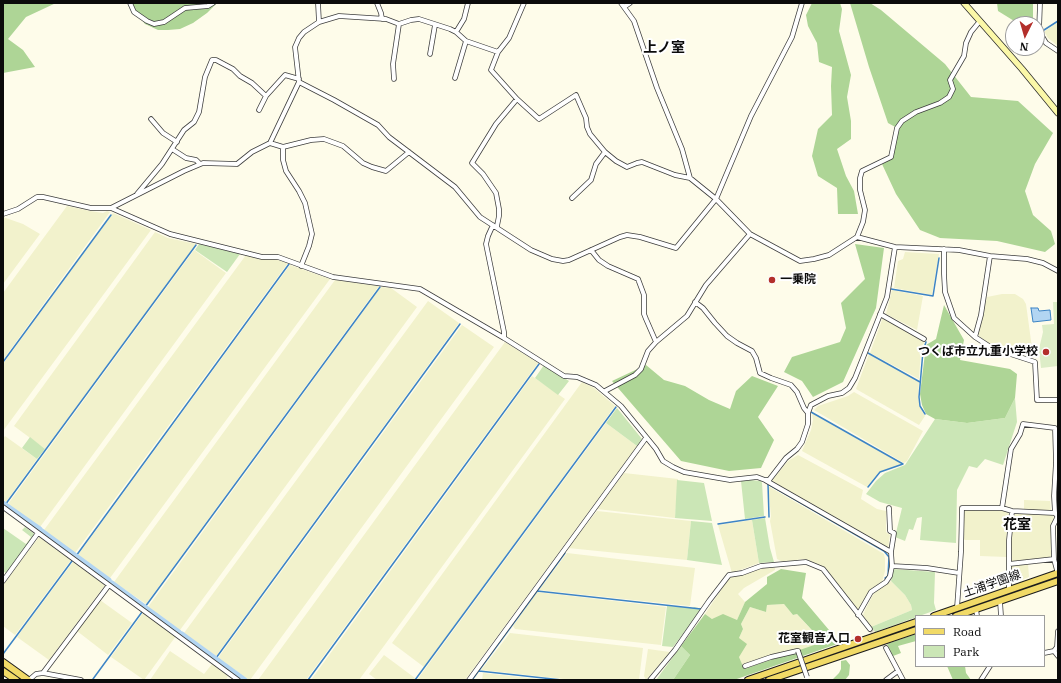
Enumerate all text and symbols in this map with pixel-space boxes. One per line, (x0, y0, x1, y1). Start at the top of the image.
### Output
north arrow (1005, 16, 1045, 56)
district label: 上ノ室 (643, 40, 685, 56)
text: N (1019, 40, 1029, 54)
place label: 一乗院 (780, 273, 816, 287)
marker: 一乗院 (767, 275, 777, 285)
place label: つくば市立九重小学校 (918, 345, 1038, 359)
marker: つくば市立九重小学校 (1041, 347, 1051, 357)
district label: 花室 (1003, 517, 1031, 533)
street label: 土浦学園線 (961, 567, 1023, 601)
legend (915, 615, 1045, 667)
text: Road (953, 624, 982, 639)
place label: 花室観音入口 (778, 632, 850, 646)
marker: 花室観音入口 (853, 634, 863, 644)
text: Park (953, 644, 979, 659)

